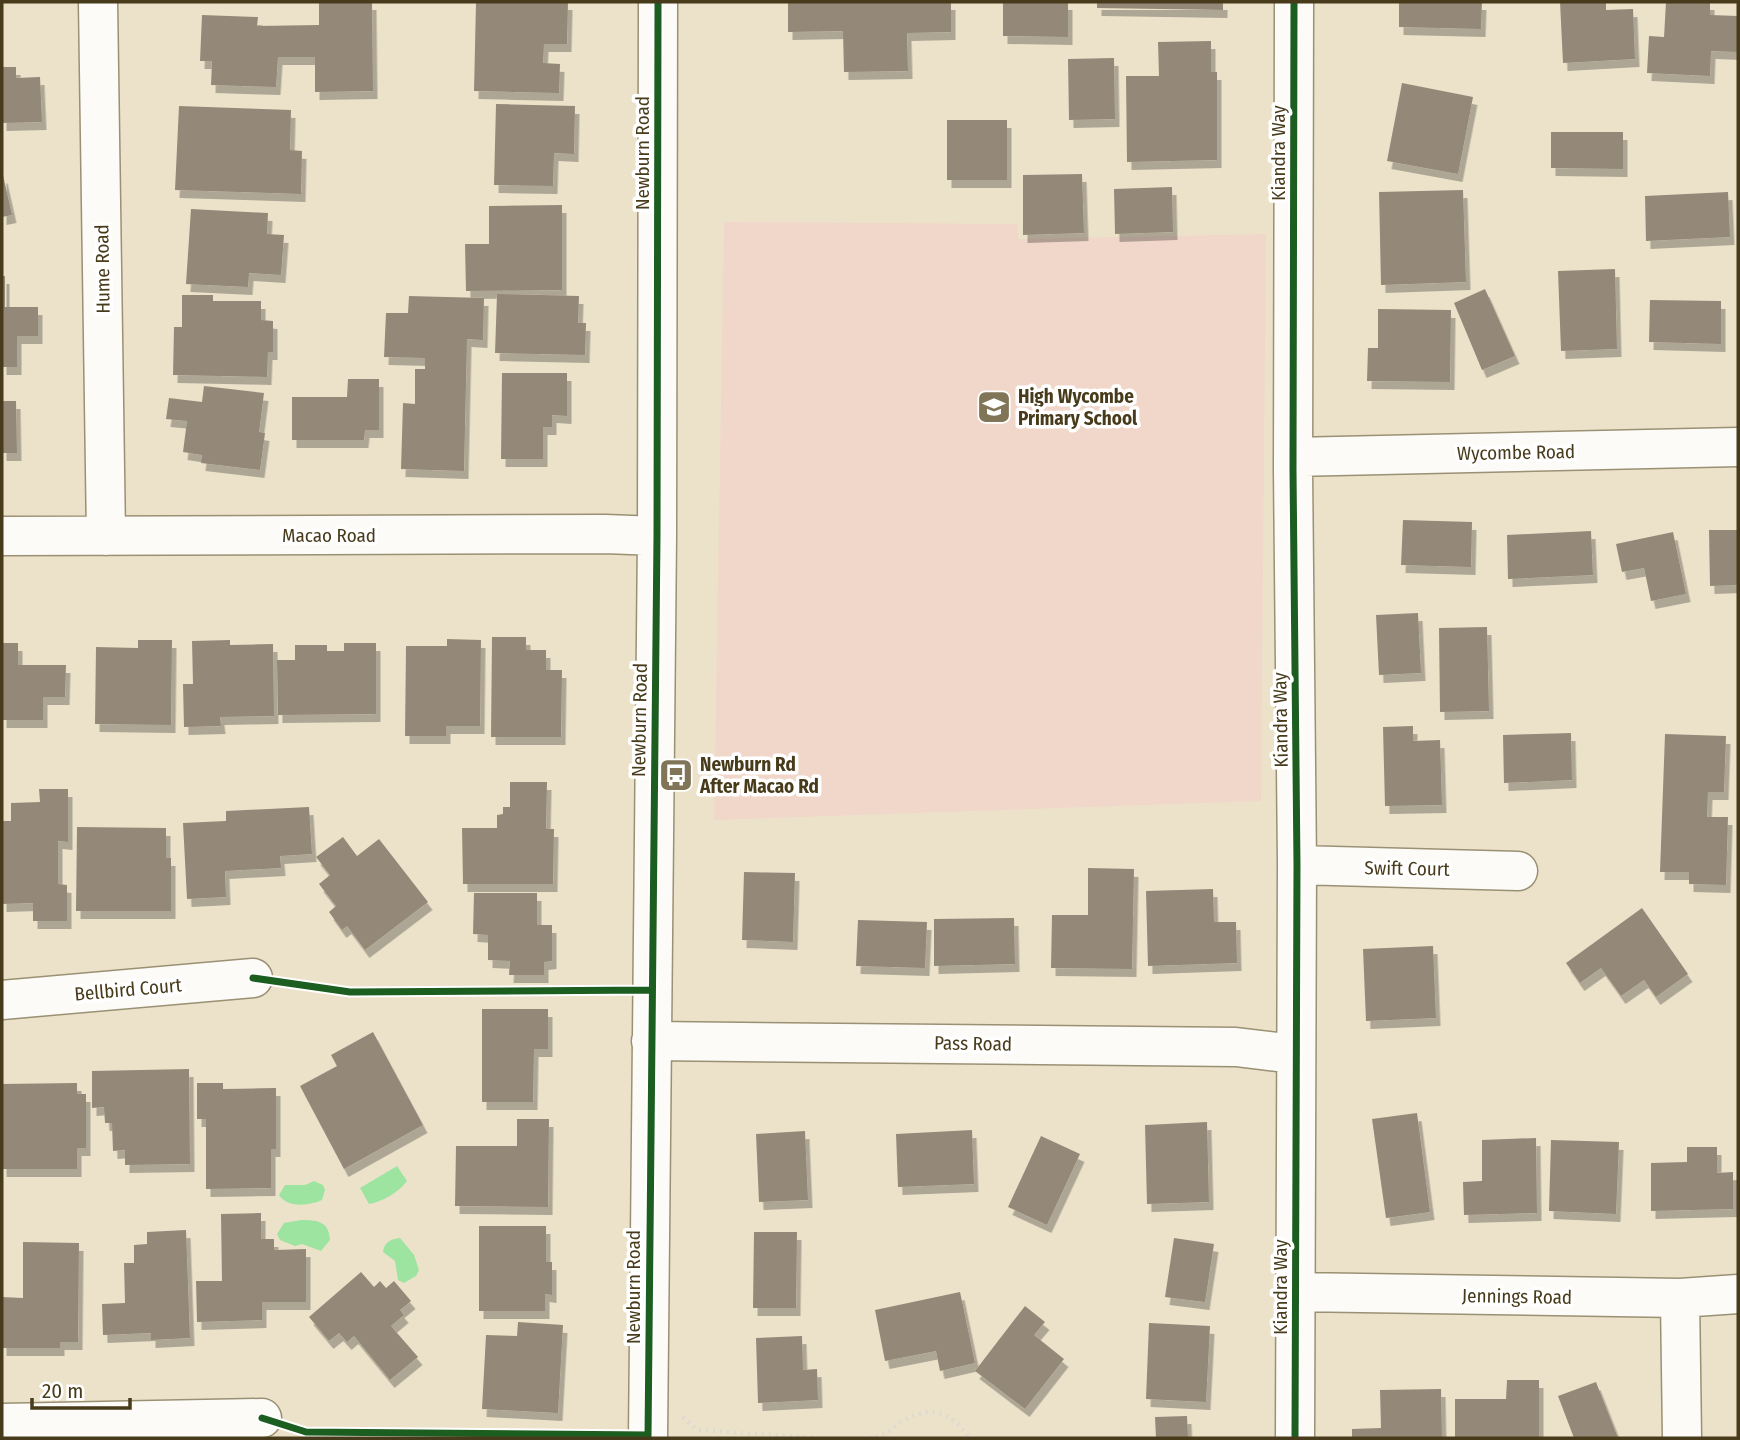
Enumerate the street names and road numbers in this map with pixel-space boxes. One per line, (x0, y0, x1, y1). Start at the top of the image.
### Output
street label: Newburn Road (631, 96, 654, 210)
street label: Kiandra Way (1267, 105, 1290, 201)
street label: Hume Road (90, 224, 115, 314)
street label: Wycombe Road (1457, 440, 1575, 465)
street label: Macao Road (282, 524, 376, 547)
street label: Newburn Road (627, 663, 652, 777)
street label: Kiandra Way (1268, 672, 1293, 768)
street label: Swift Court (1364, 856, 1451, 881)
street label: Bellbird Court (73, 973, 183, 1006)
street label: Pass Road (934, 1031, 1012, 1056)
street label: Newburn Road (622, 1230, 645, 1344)
street label: Kiandra Way (1269, 1239, 1292, 1335)
street label: Jennings Road (1462, 1284, 1572, 1309)

